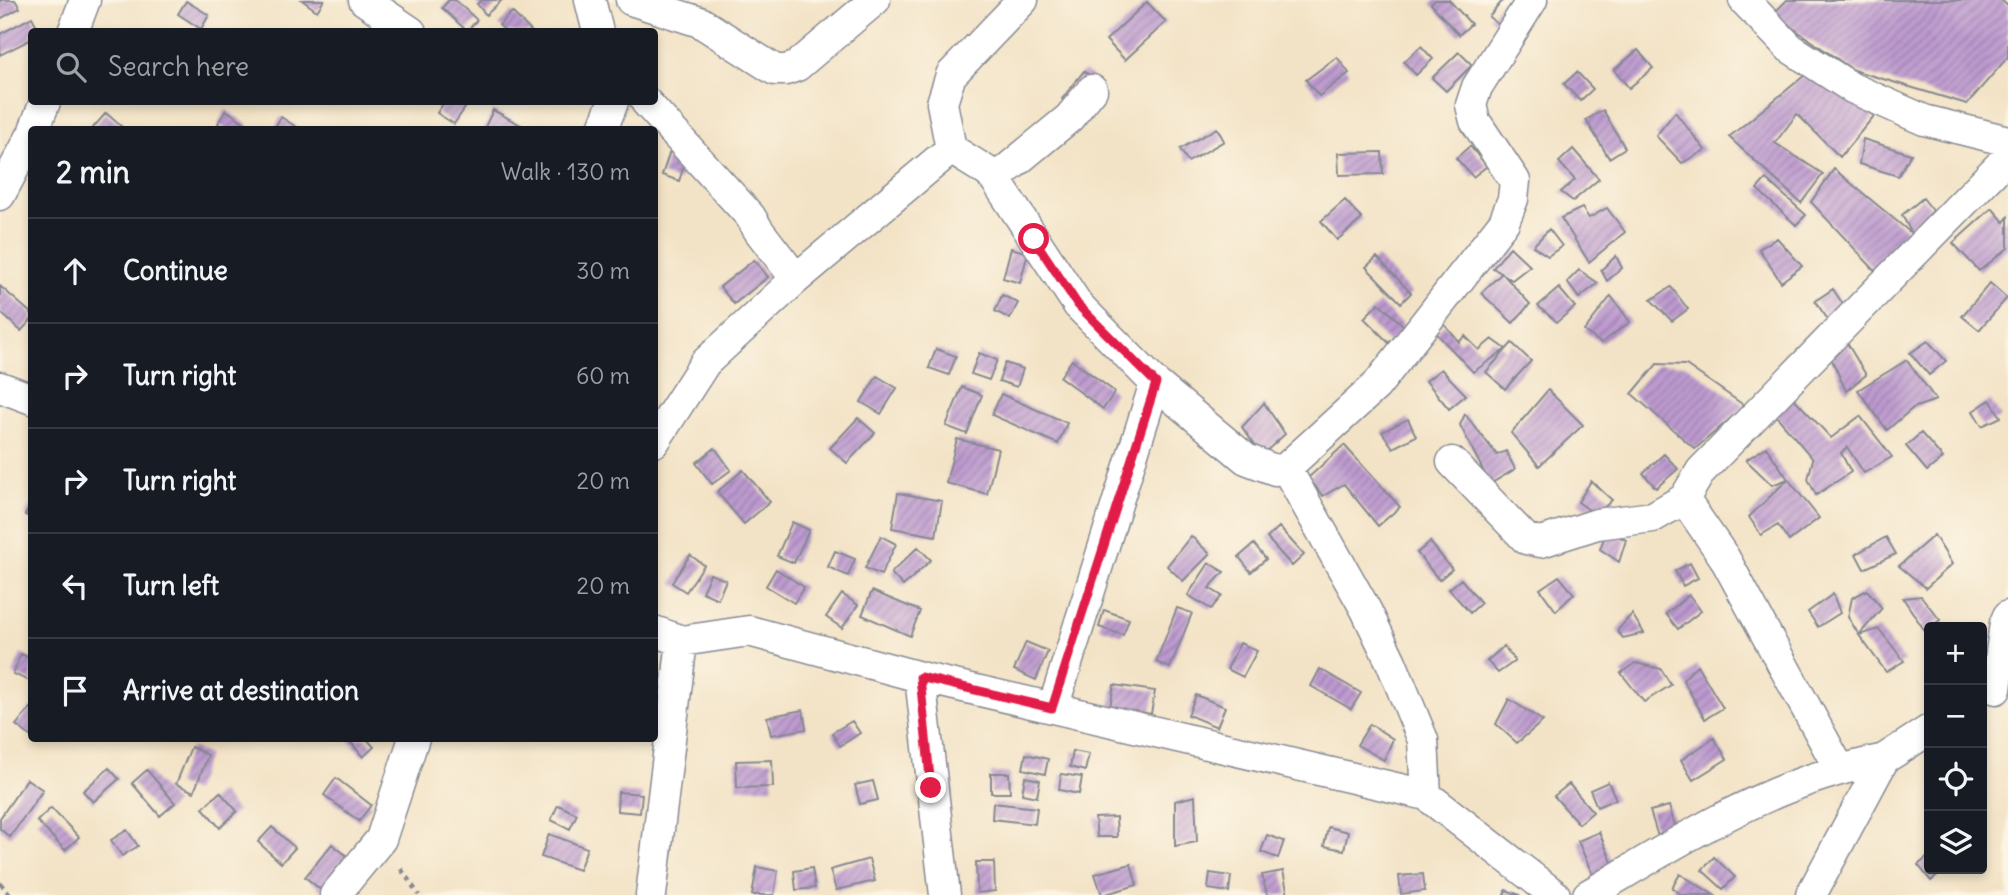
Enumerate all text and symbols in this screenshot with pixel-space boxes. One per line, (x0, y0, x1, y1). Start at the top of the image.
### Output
search box (28, 28, 658, 105)
icon: search (52, 48, 90, 86)
text: Search here (108, 50, 249, 83)
text: 2 min (56, 153, 130, 191)
text: Walk · 130 m (501, 157, 630, 186)
route start (1018, 223, 1049, 254)
icon: ahead (56, 252, 94, 290)
text: Continue (123, 254, 228, 287)
text: 30 m (576, 256, 630, 285)
icon: right (56, 357, 94, 395)
text: Turn right (123, 359, 236, 392)
text: 60 m (576, 361, 630, 390)
icon: right (56, 462, 94, 500)
text: Turn right (123, 464, 236, 497)
text: 20 m (577, 466, 630, 495)
icon: left (56, 567, 94, 605)
text: Turn left (123, 569, 219, 602)
text: 20 m (577, 571, 630, 600)
map controls (1924, 622, 1987, 874)
button: + (1924, 622, 1987, 685)
icon: arrive (56, 672, 94, 710)
text: Arrive at destination (123, 674, 359, 707)
button: − (1924, 685, 1987, 748)
button: locate (1924, 748, 1987, 811)
route end (915, 772, 946, 803)
button: layers (1924, 811, 1987, 874)

